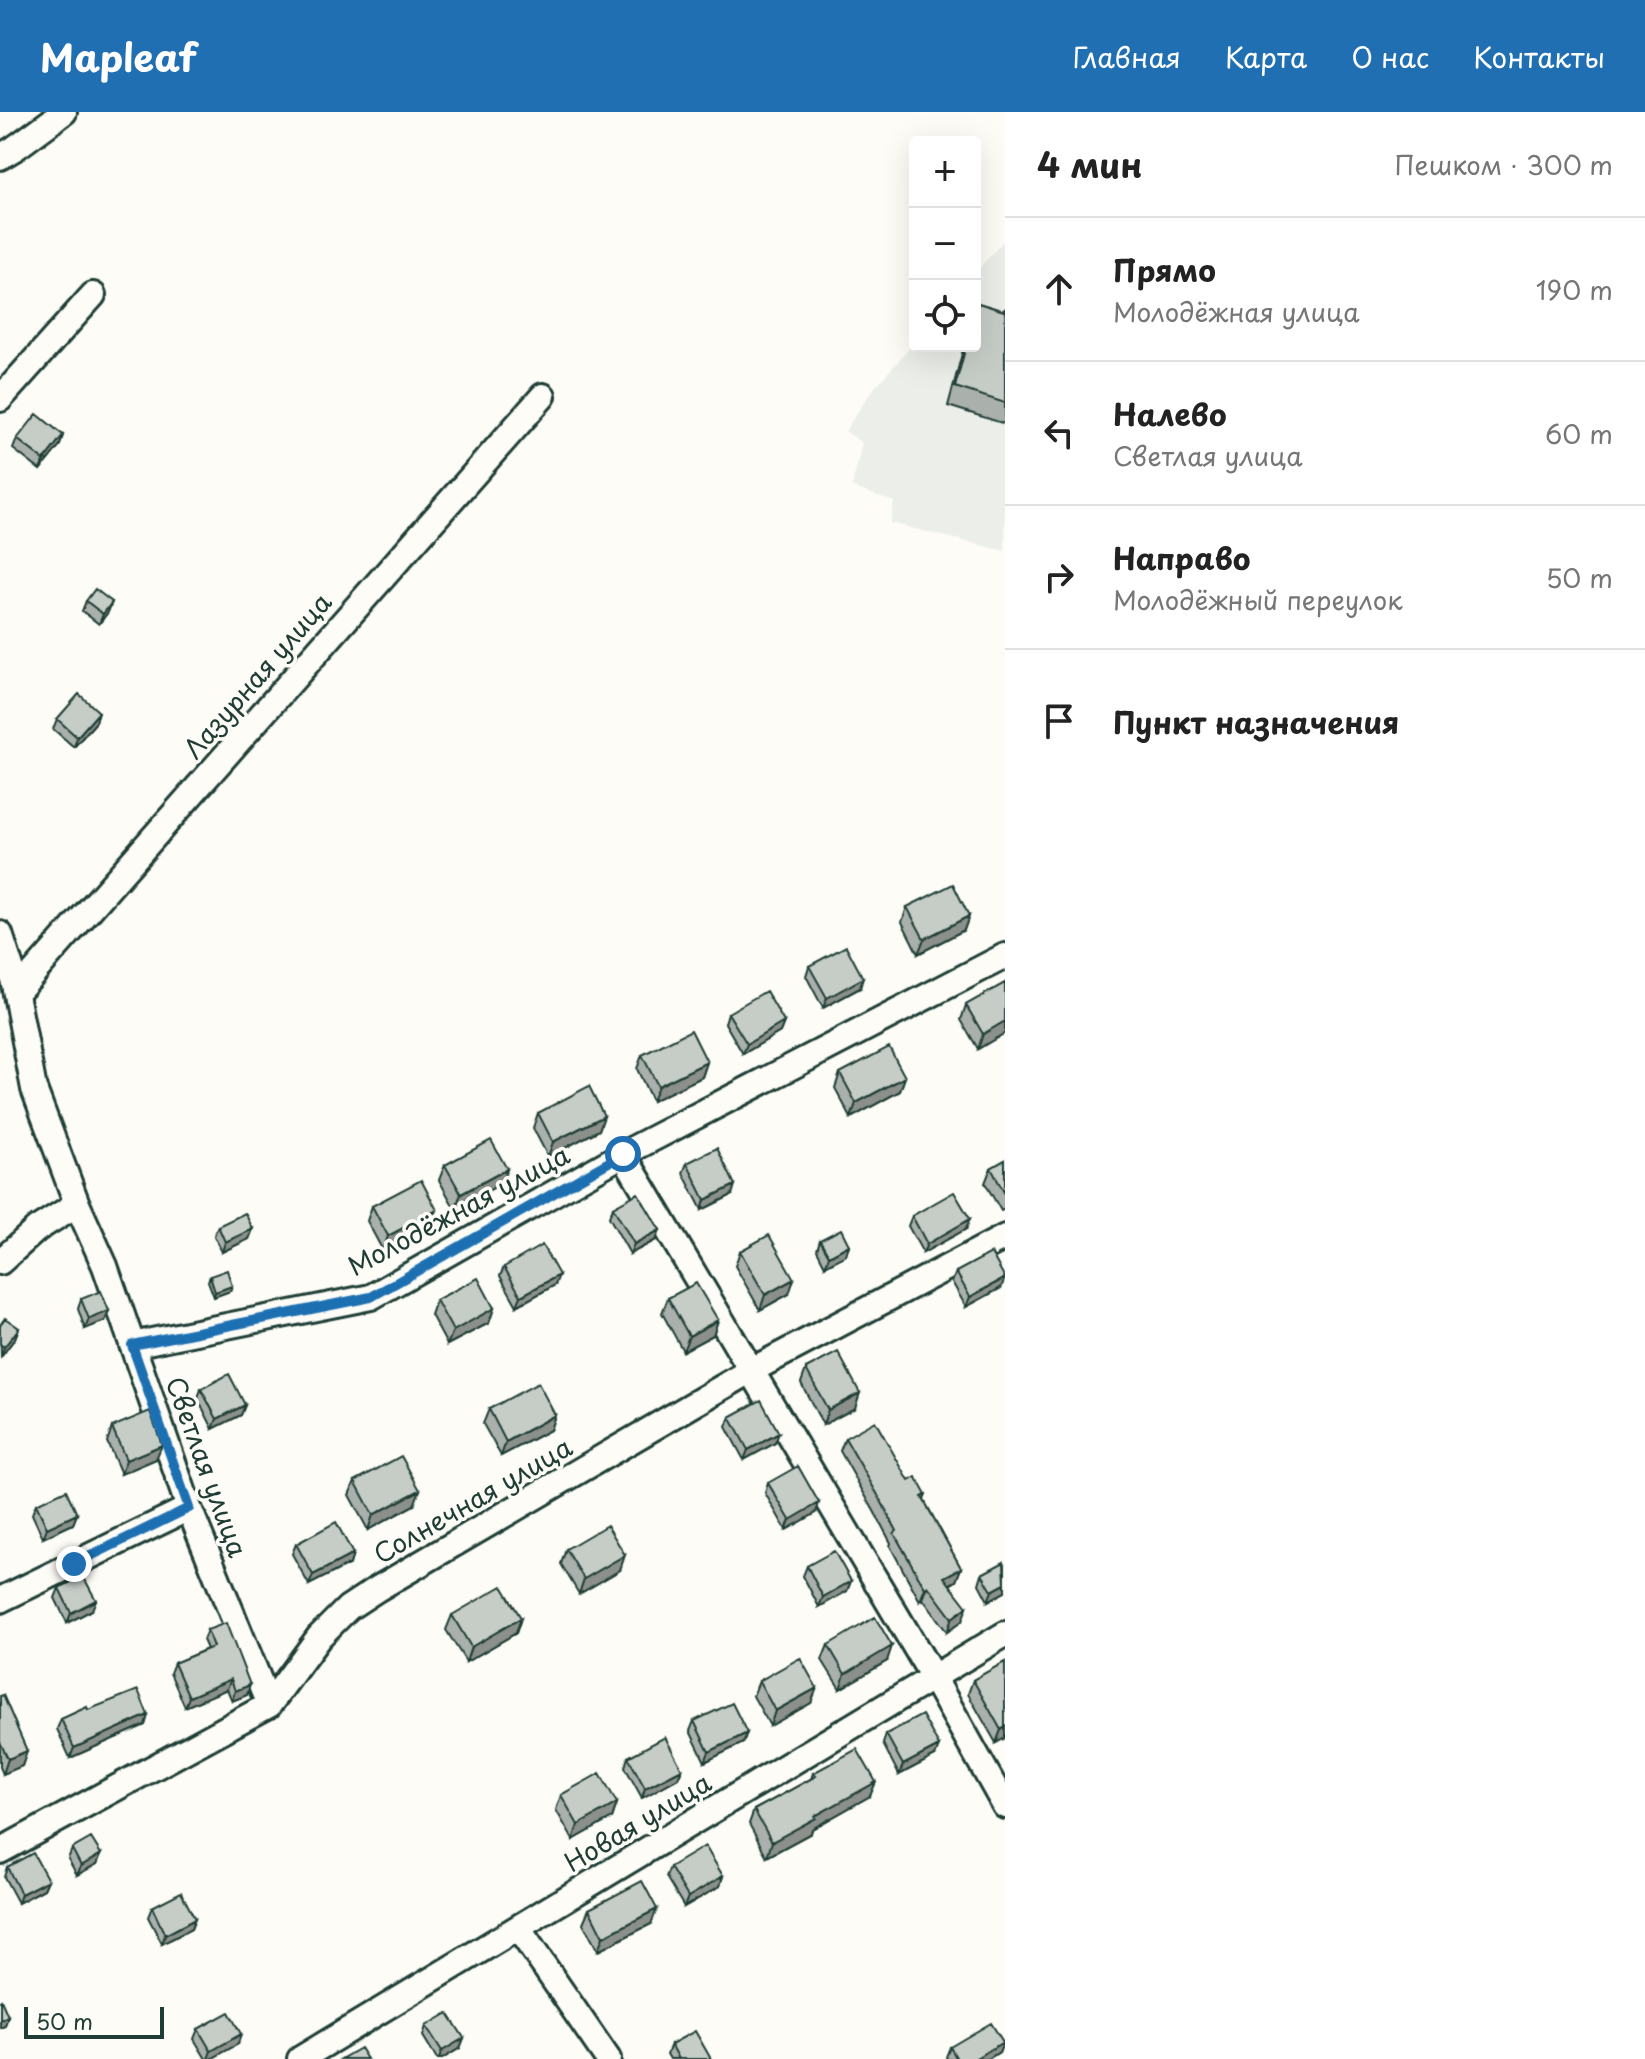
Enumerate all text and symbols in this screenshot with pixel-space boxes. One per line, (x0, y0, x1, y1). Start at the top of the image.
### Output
text: Mapleaf (40, 28, 197, 85)
text: Главная (1073, 35, 1181, 78)
text: Карта (1225, 35, 1307, 78)
text: О нас (1351, 35, 1429, 78)
text: Контакты (1473, 35, 1605, 78)
map controls (909, 136, 981, 352)
button: + (909, 136, 981, 208)
text: 4 мин (1037, 138, 1142, 190)
text: Пешком · 300 m (1395, 145, 1613, 184)
button: − (909, 208, 981, 280)
text: Прямо (1113, 247, 1216, 292)
icon: ahead (1037, 267, 1081, 311)
text: 190 m (1536, 270, 1613, 309)
button: locate (909, 280, 981, 352)
text: Молодёжная улица (1113, 292, 1359, 331)
text: Налево (1113, 391, 1227, 436)
icon: left (1037, 411, 1081, 455)
text: 60 m (1545, 414, 1613, 453)
text: Светлая улица (1113, 436, 1303, 475)
text: Направо (1113, 535, 1251, 580)
icon: right (1037, 555, 1081, 599)
text: 50 m (1546, 558, 1613, 597)
text: Молодёжный переулок (1113, 580, 1403, 619)
street label: Лазурная улица (174, 583, 341, 767)
icon: arrive (1037, 699, 1081, 743)
text: Пункт назначения (1113, 699, 1399, 744)
street label: Молодёжная улица (340, 1134, 577, 1285)
route start (605, 1136, 641, 1172)
street label: Светлая улица (157, 1371, 258, 1563)
street label: Солнечная улица (366, 1427, 579, 1573)
route end (56, 1546, 92, 1582)
street label: Новая улица (556, 1762, 719, 1881)
scale bar (24, 2003, 164, 2039)
text: 50 m (36, 2004, 93, 2037)

